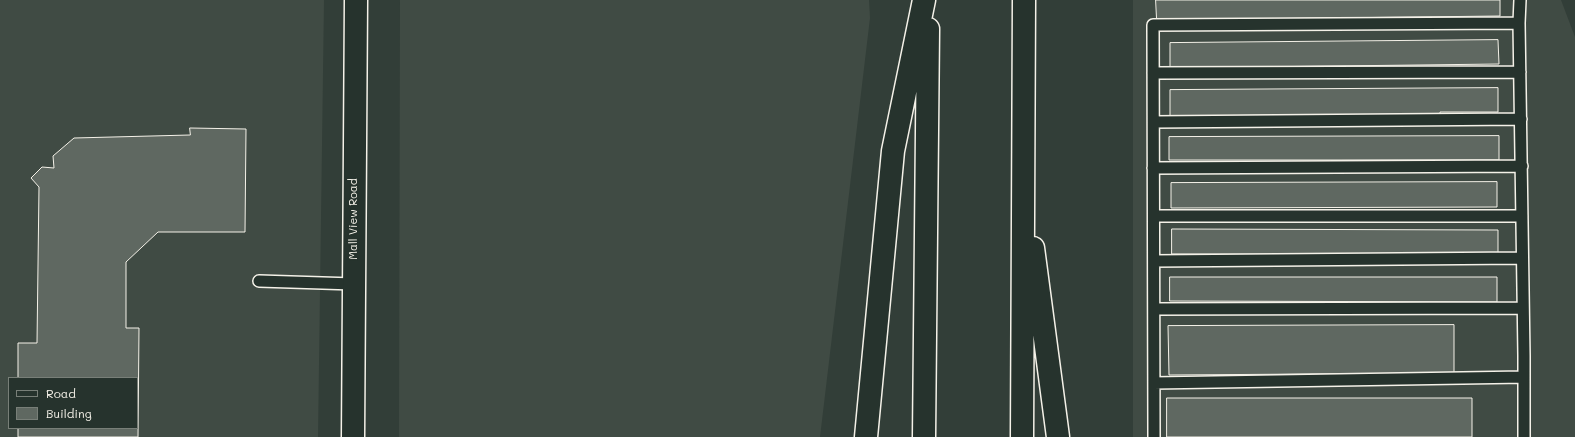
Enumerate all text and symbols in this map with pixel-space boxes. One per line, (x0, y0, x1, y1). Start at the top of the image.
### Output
street label: Mall View Road (347, 178, 361, 260)
legend (8, 377, 138, 429)
text: Road (46, 385, 76, 401)
text: Building (46, 405, 92, 421)

